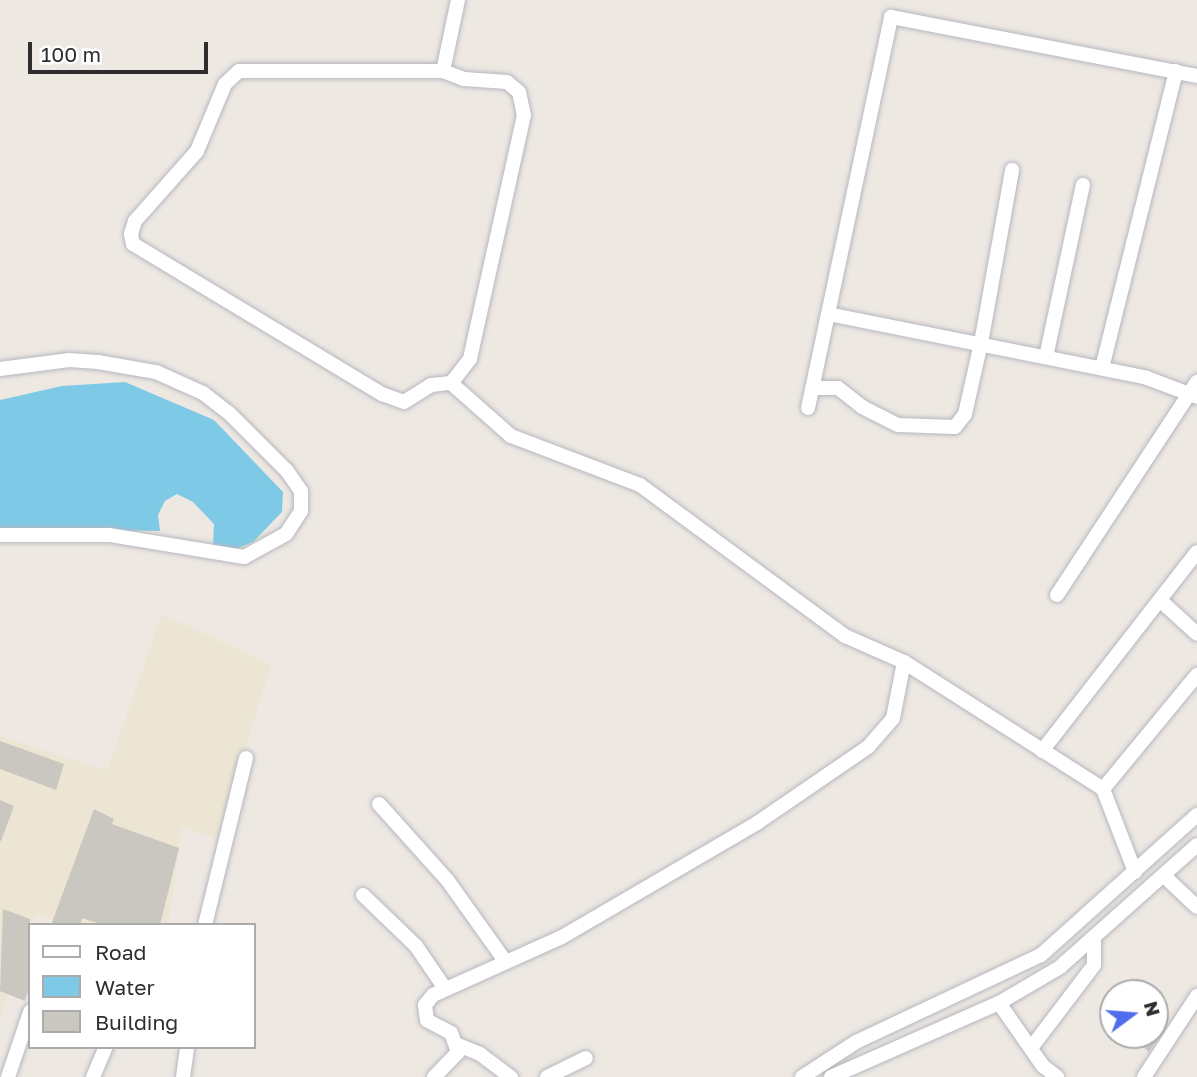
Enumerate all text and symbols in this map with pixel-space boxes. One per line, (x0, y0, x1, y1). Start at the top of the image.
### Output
scale bar (32, 28, 212, 72)
text: 100 m (41, 41, 101, 67)
legend (28, 923, 256, 1049)
text: Road (95, 939, 146, 965)
text: Water (95, 974, 155, 1000)
north arrow (1099, 979, 1169, 1049)
text: N (1140, 999, 1166, 1019)
text: Building (95, 1009, 178, 1035)

